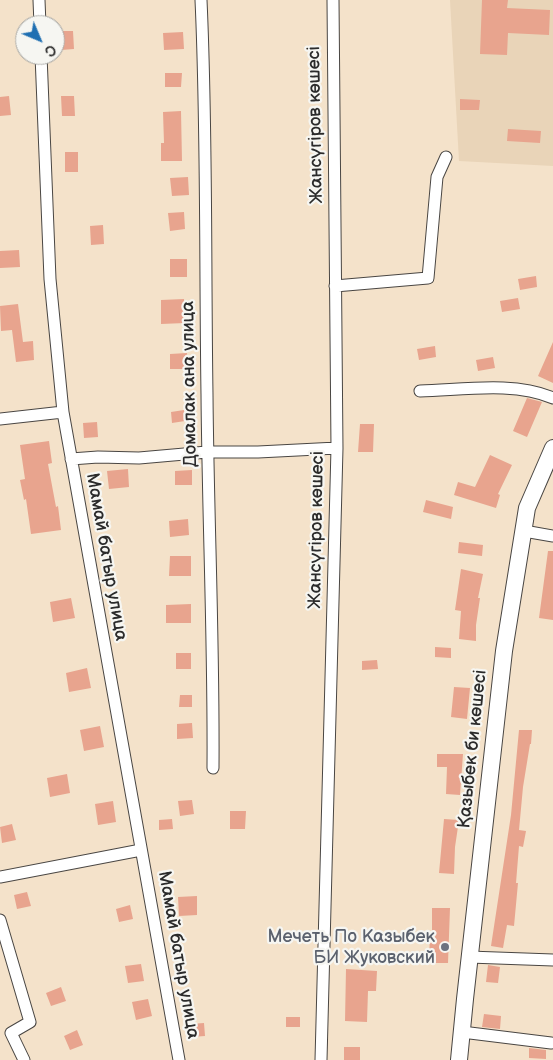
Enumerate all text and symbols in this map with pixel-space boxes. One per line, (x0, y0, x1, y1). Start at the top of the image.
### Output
north arrow (15, 15, 65, 65)
text: С (41, 41, 60, 60)
street label: Жансүгіров көшесі (304, 46, 328, 204)
street label: Домалак ана улица (178, 301, 202, 467)
street label: Жансүгіров көшесі (305, 451, 329, 609)
street label: Мамай батыр улица (81, 471, 131, 643)
street label: Қазыбек би көшесі (454, 669, 492, 829)
street label: Мамай батыр улица (153, 869, 203, 1041)
place label: Мечеть По Казыбек БИ Жуковский (267, 926, 435, 969)
marker: Мечеть По Казыбек БИ Жуковский (439, 941, 451, 953)

